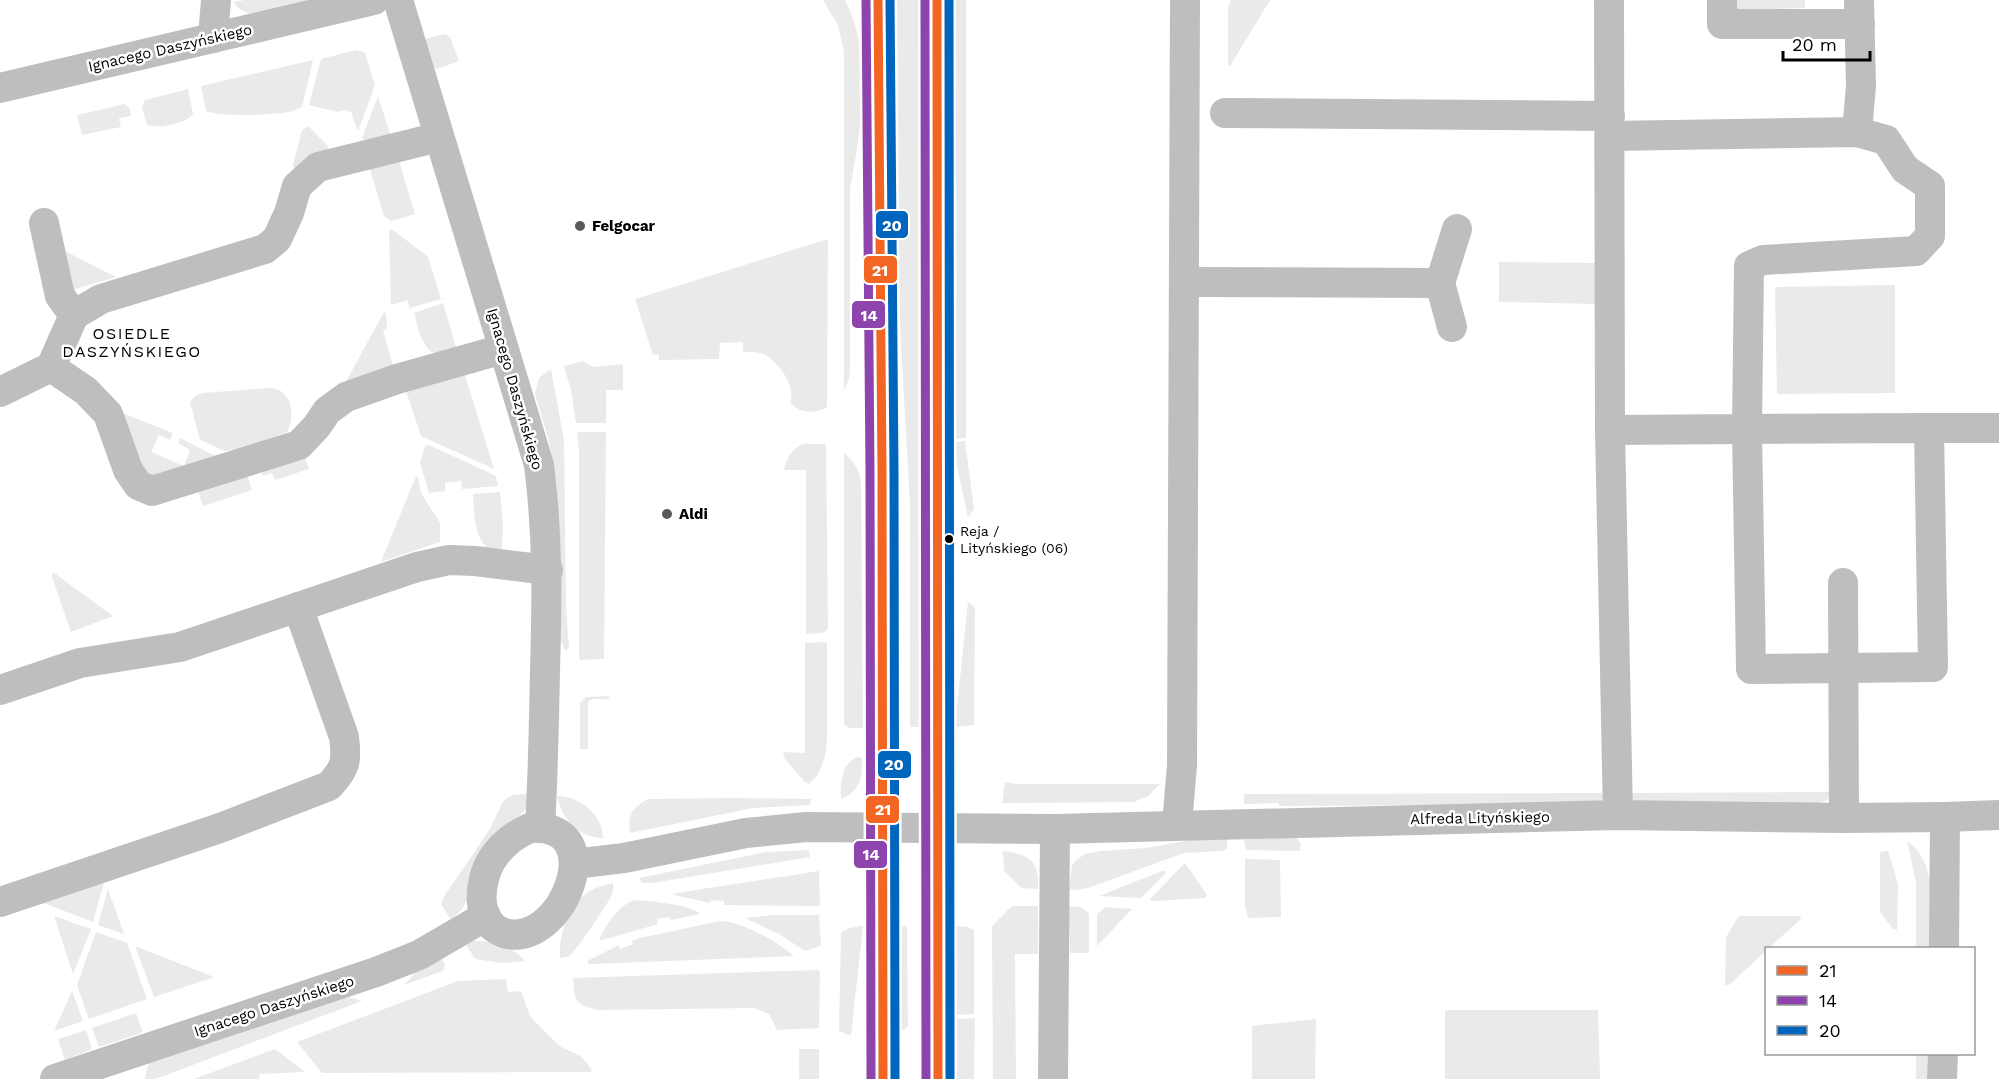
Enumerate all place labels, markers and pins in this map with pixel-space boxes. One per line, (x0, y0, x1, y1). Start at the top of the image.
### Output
place label: Felgocar (592, 217, 656, 235)
marker: Felgocar (573, 219, 587, 233)
place label: Aldi (679, 505, 708, 523)
marker: Aldi (660, 507, 674, 521)
place label: Reja / Lityńskiego (06) (960, 523, 1068, 556)
marker: Reja / Lityńskiego (06) (943, 533, 955, 545)

